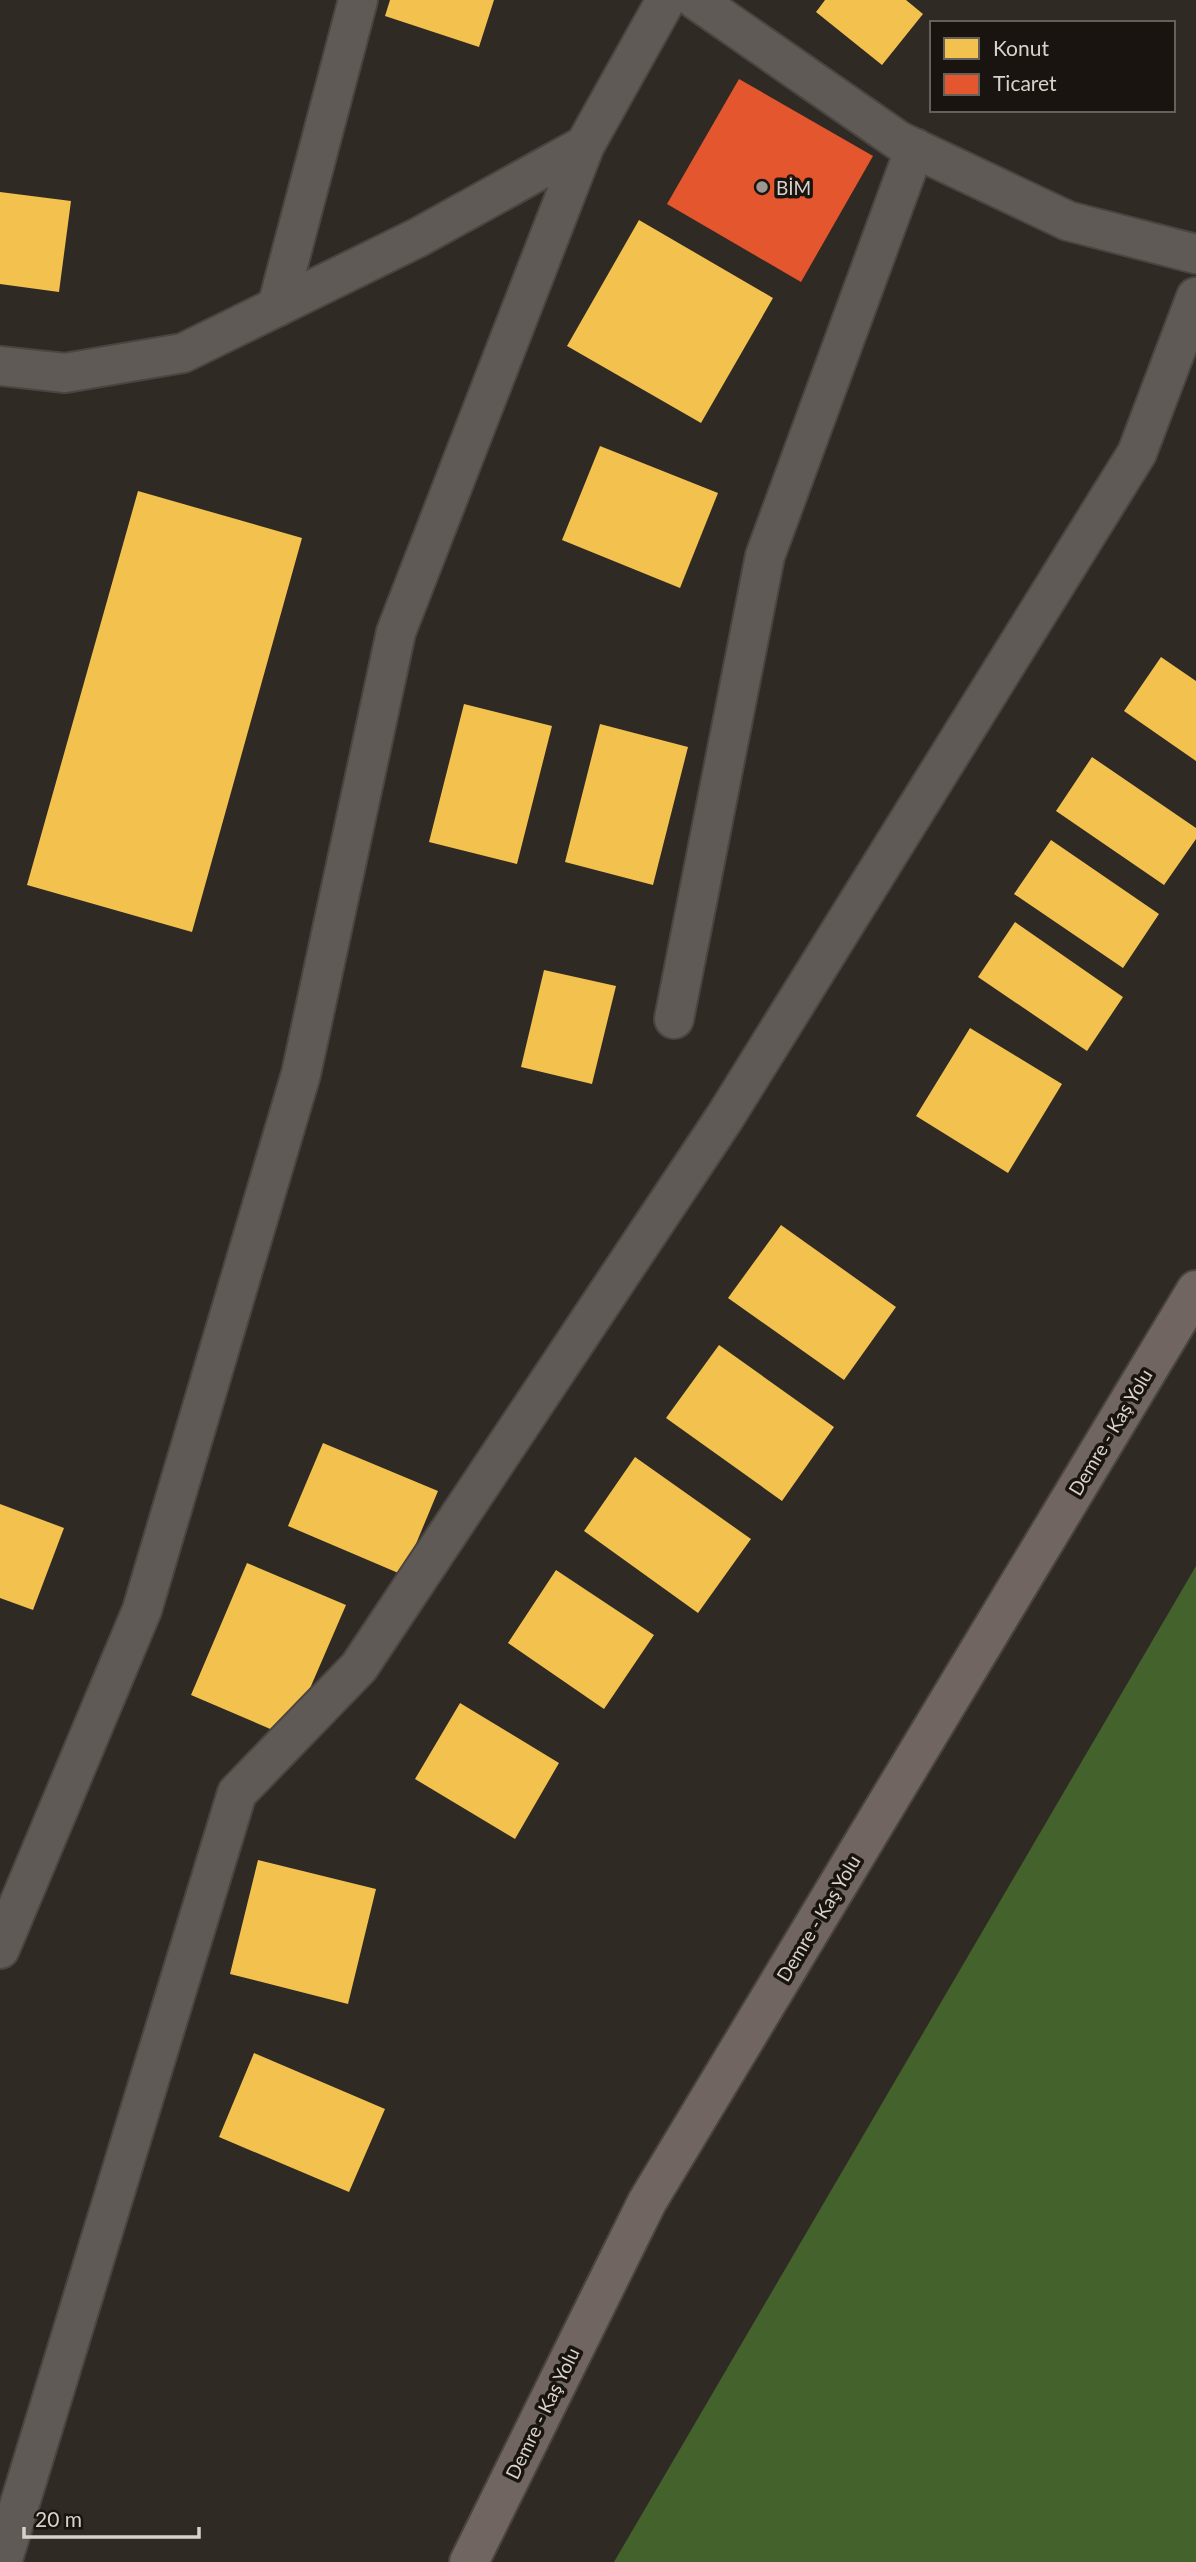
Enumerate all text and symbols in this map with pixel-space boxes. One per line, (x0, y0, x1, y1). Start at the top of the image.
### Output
legend (930, 21, 1175, 112)
text: Konut (993, 35, 1049, 60)
text: Ticaret (993, 70, 1057, 95)
place label: BİM (776, 176, 811, 199)
marker: BİM (754, 179, 770, 195)
street label: Demre - Kaş Yolu (1063, 1365, 1157, 1499)
street label: Demre - Kaş Yolu (771, 1851, 865, 1985)
street label: Demre - Kaş Yolu (500, 2344, 584, 2482)
scale bar (24, 2496, 200, 2540)
text: 20 m (35, 2506, 82, 2531)

